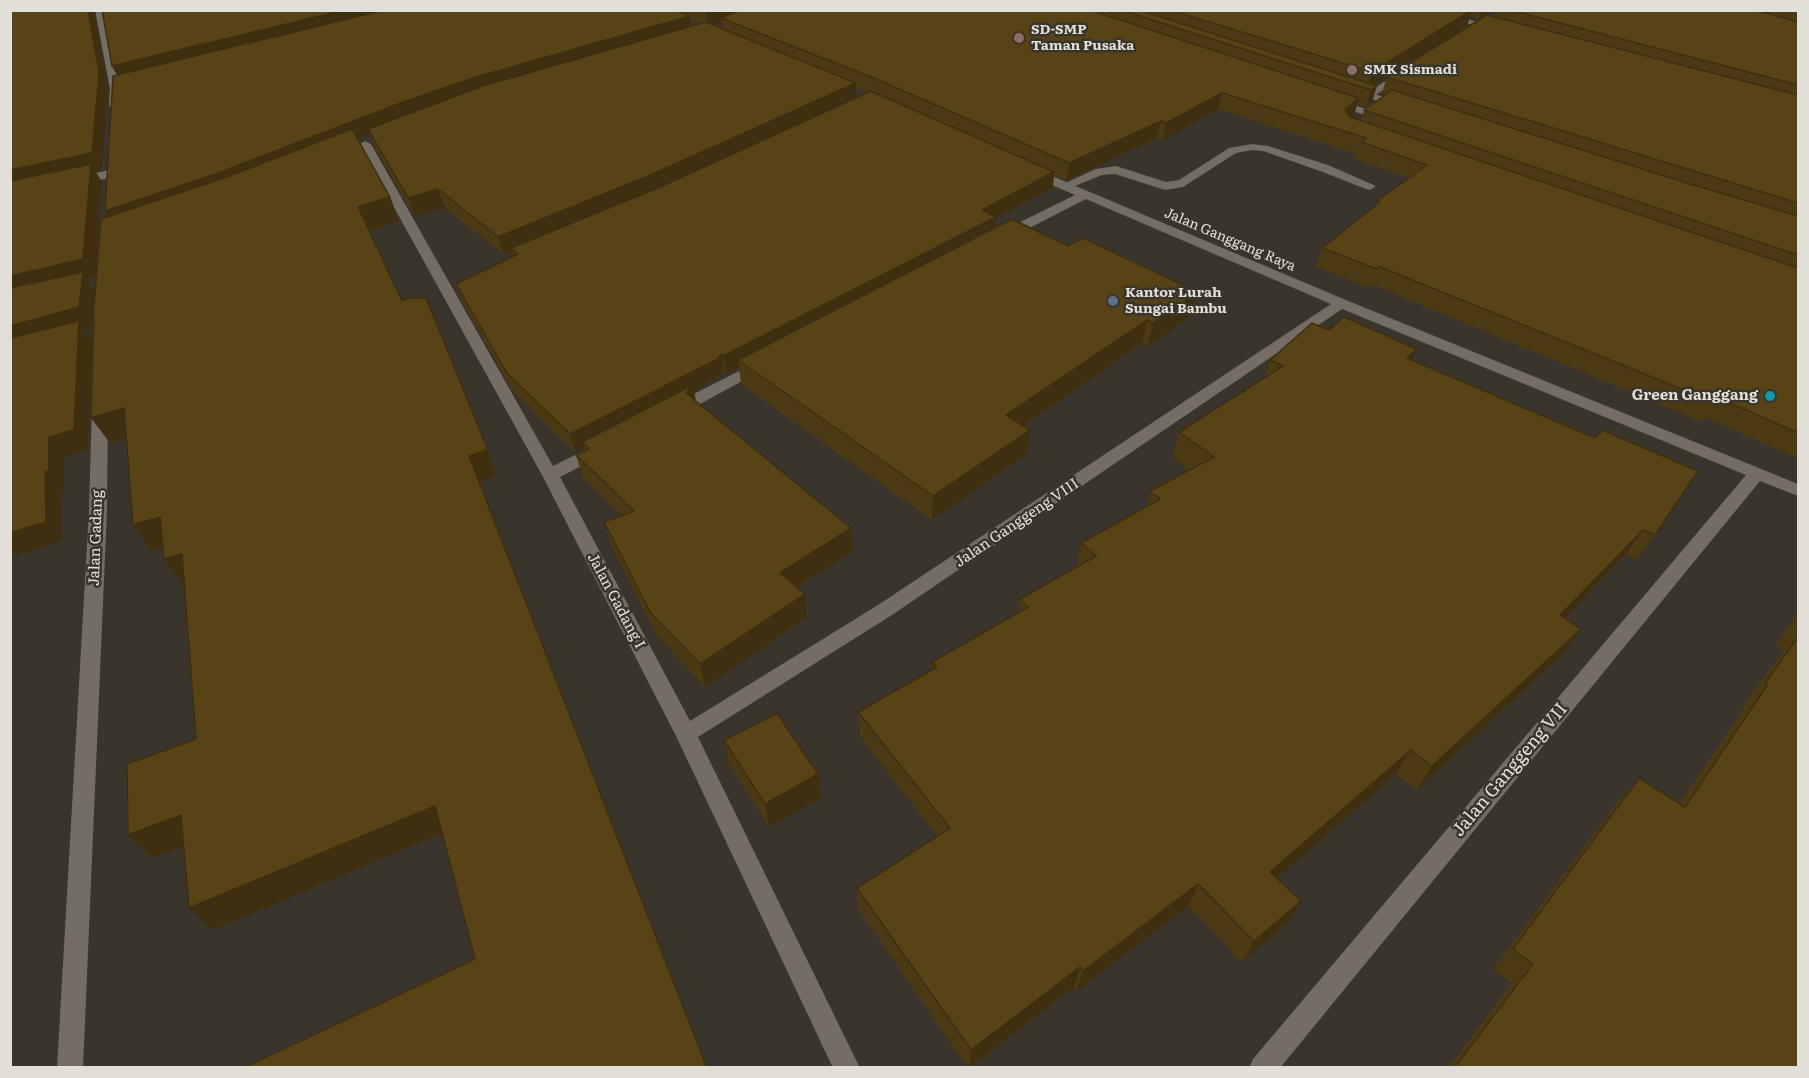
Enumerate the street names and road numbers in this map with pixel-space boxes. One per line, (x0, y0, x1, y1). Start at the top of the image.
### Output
street label: Jalan Ganggang Raya (1162, 205, 1298, 275)
street label: Jalan Ganggeng VIII (952, 475, 1082, 571)
street label: Jalan Gadang (85, 490, 107, 586)
street label: Jalan Gadang I (583, 550, 649, 652)
street label: Jalan Ganggeng VII (1448, 699, 1572, 841)

